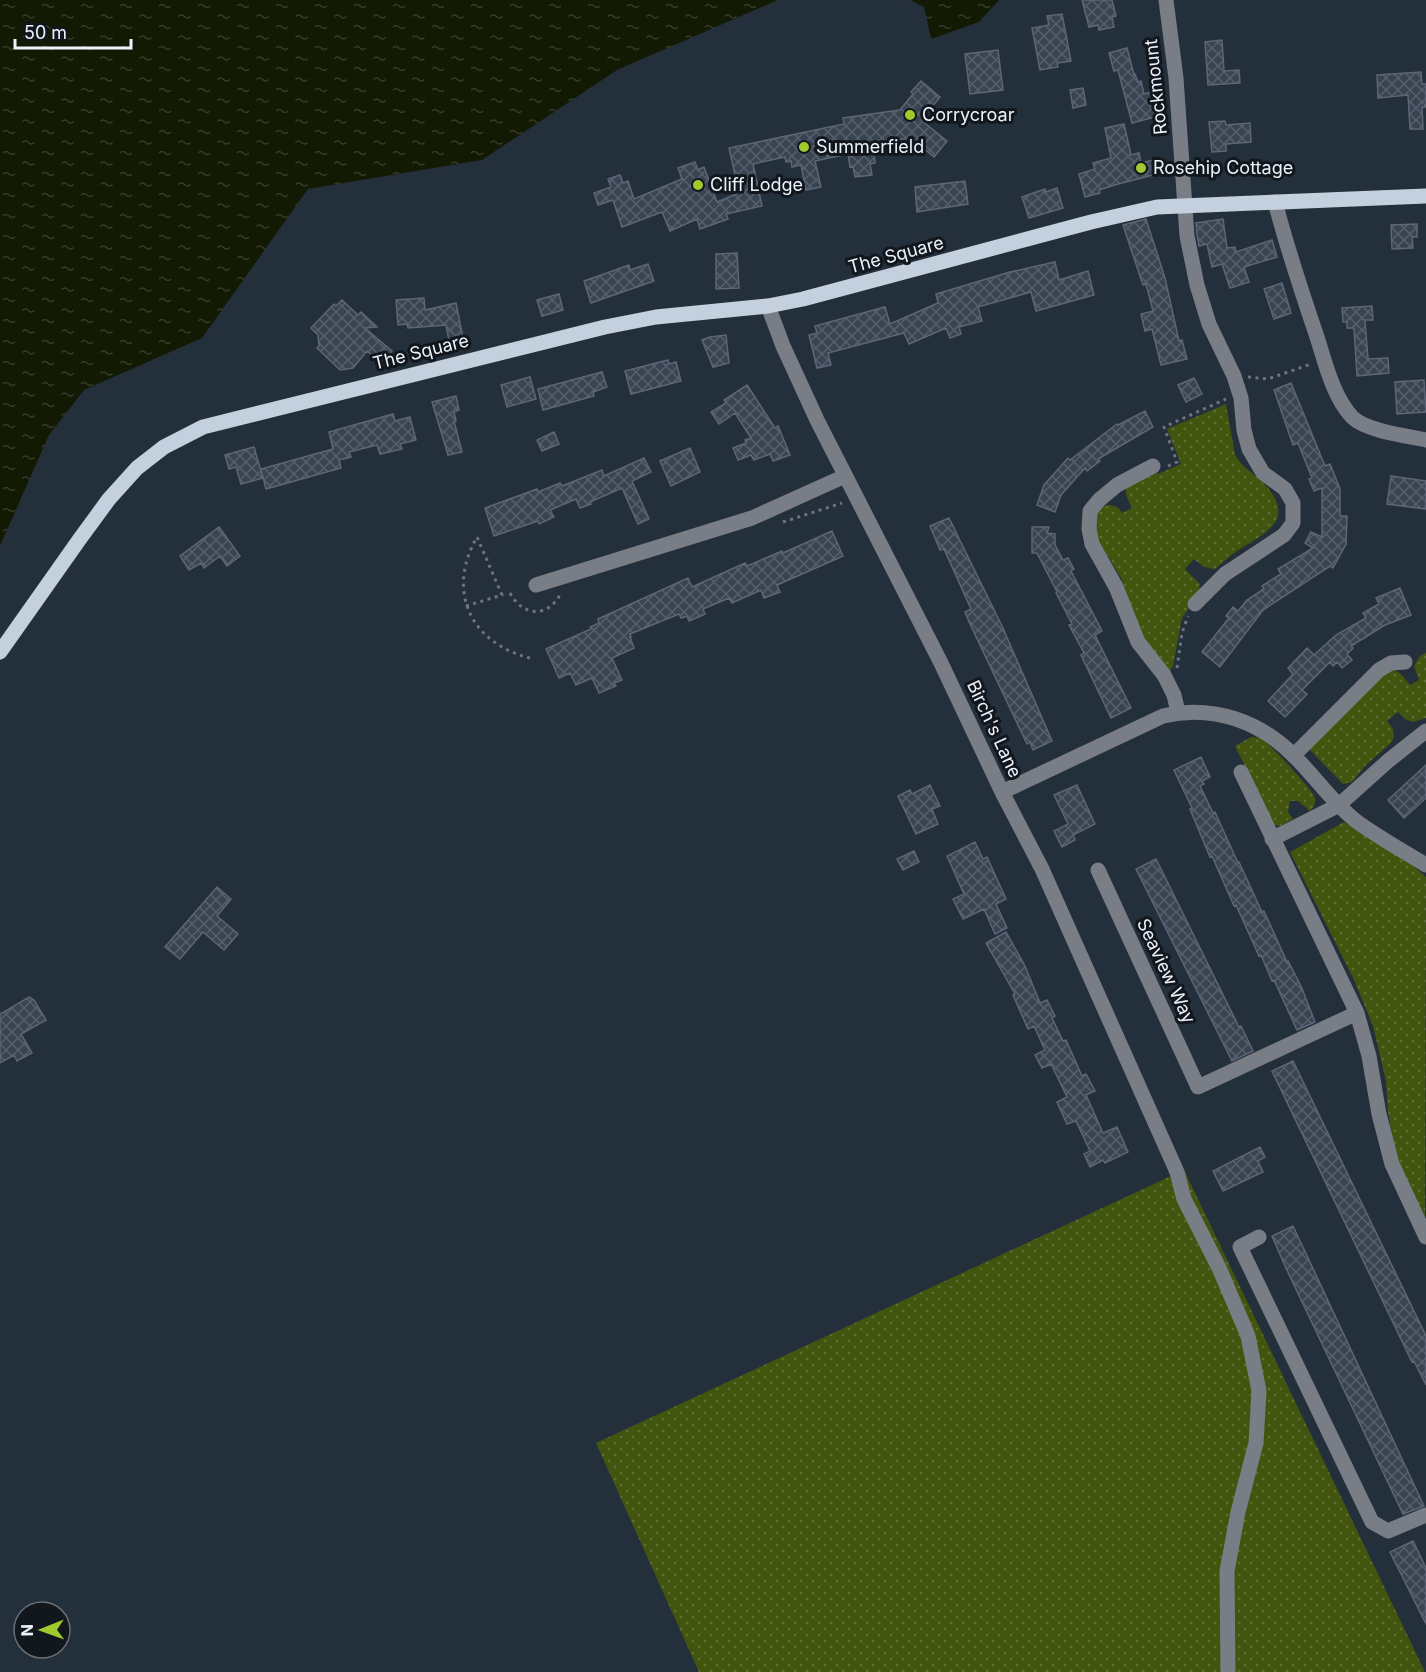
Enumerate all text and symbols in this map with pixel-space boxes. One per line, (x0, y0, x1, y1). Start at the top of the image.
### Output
scale bar (15, 12, 130, 50)
text: 50 m (24, 22, 67, 43)
street label: Rockmount (1140, 38, 1171, 136)
place label: Corrycroar (922, 104, 1015, 125)
marker: Corrycroar (903, 108, 917, 122)
place label: Summerfield (816, 136, 924, 157)
marker: Summerfield (797, 140, 811, 154)
place label: Rosehip Cottage (1153, 157, 1293, 178)
marker: Rosehip Cottage (1134, 161, 1148, 175)
place label: Cliff Lodge (710, 174, 803, 195)
marker: Cliff Lodge (691, 178, 705, 192)
street label: The Square (846, 232, 946, 277)
street label: The Square (371, 329, 471, 374)
street label: Birch's Lane (963, 677, 1026, 781)
street label: Seaview Way (1133, 915, 1200, 1027)
north arrow (12, 1600, 72, 1660)
text: N (17, 1624, 37, 1637)

